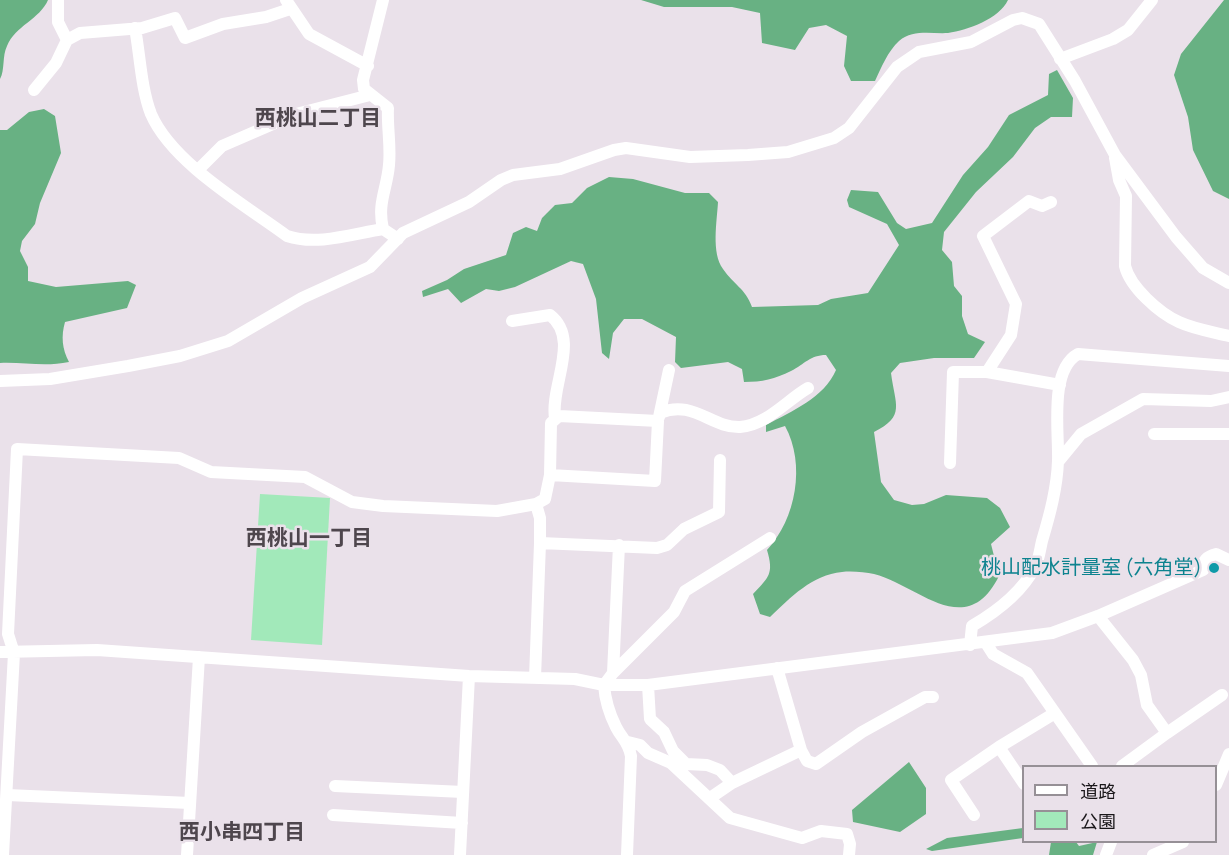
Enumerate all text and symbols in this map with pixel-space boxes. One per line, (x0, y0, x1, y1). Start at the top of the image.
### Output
district label: 西桃山二丁目 (255, 106, 381, 132)
district label: 西桃山一丁目 (246, 526, 372, 552)
place label: 桃山配水計量室 (六角堂) (981, 556, 1202, 580)
marker: 桃山配水計量室 (六角堂) (1207, 561, 1221, 575)
legend (1022, 765, 1217, 843)
text: 道路 (1080, 779, 1116, 803)
text: 公園 (1080, 809, 1116, 833)
district label: 西小串四丁目 (179, 820, 305, 846)

